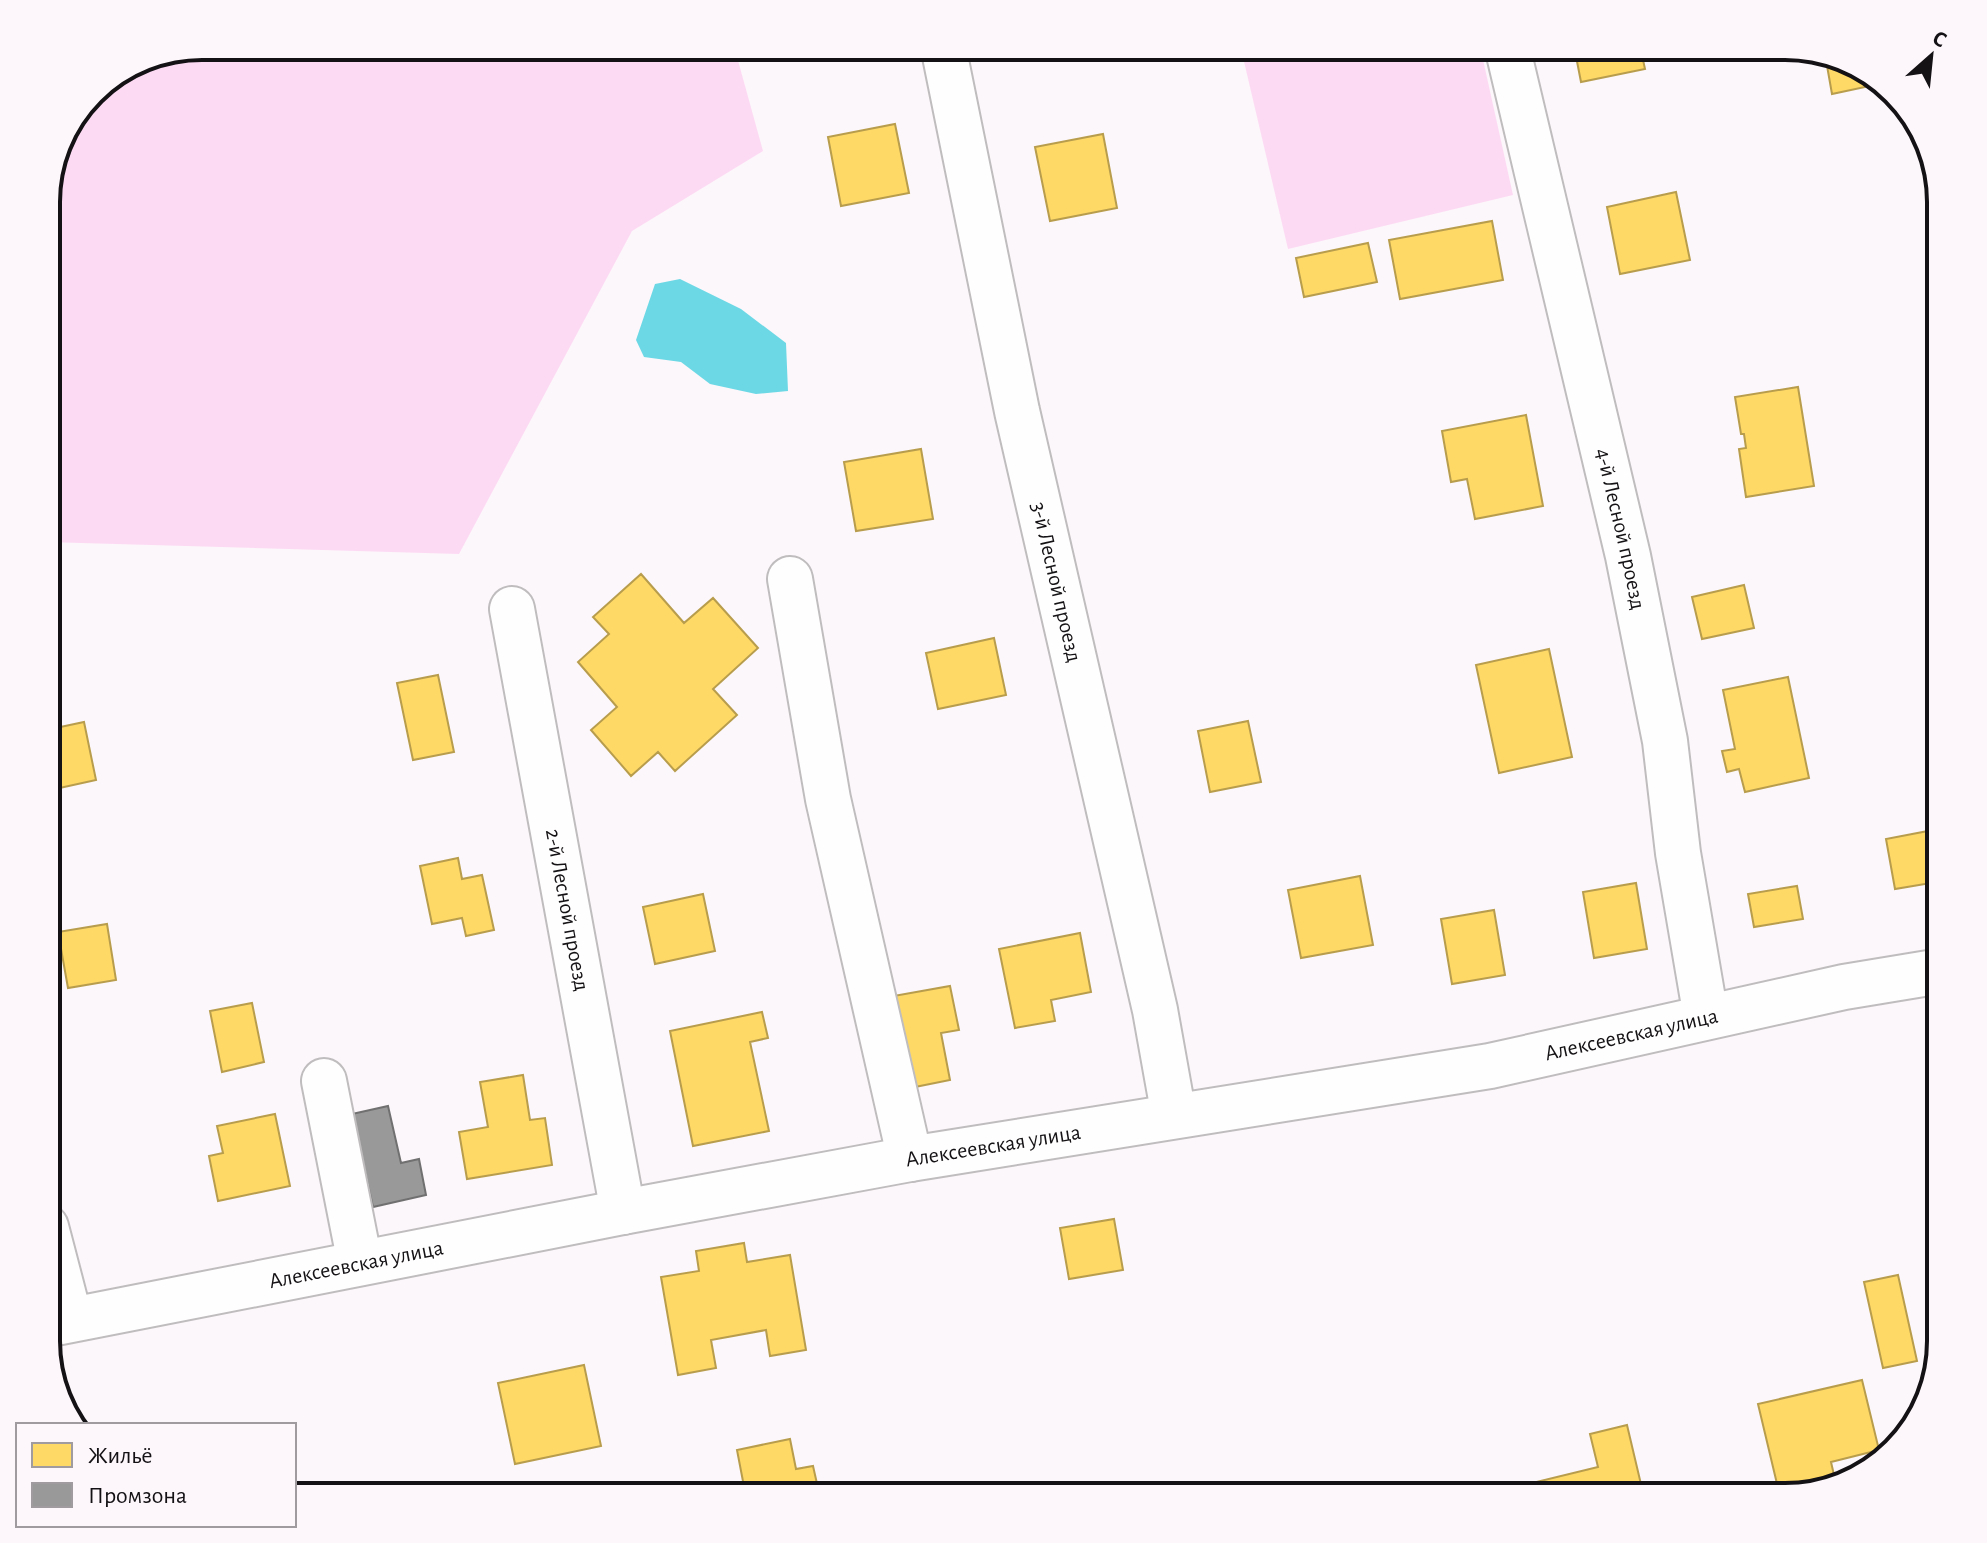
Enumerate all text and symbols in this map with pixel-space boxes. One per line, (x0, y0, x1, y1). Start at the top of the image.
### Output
north arrow (1891, 16, 1971, 96)
text: С (1929, 27, 1950, 52)
street label: 4-й Лесной проезд (1592, 446, 1649, 611)
street label: 3-й Лесной проезд (1027, 500, 1085, 664)
street label: 2-й Лесной проезд (542, 827, 593, 993)
street label: Алексеевская улица (1543, 1004, 1720, 1064)
street label: Алексеевская улица (904, 1121, 1082, 1171)
street label: Алексеевская улица (267, 1236, 445, 1292)
legend (16, 1423, 296, 1527)
text: Жильё (88, 1444, 153, 1468)
text: Промзона (88, 1484, 187, 1508)

